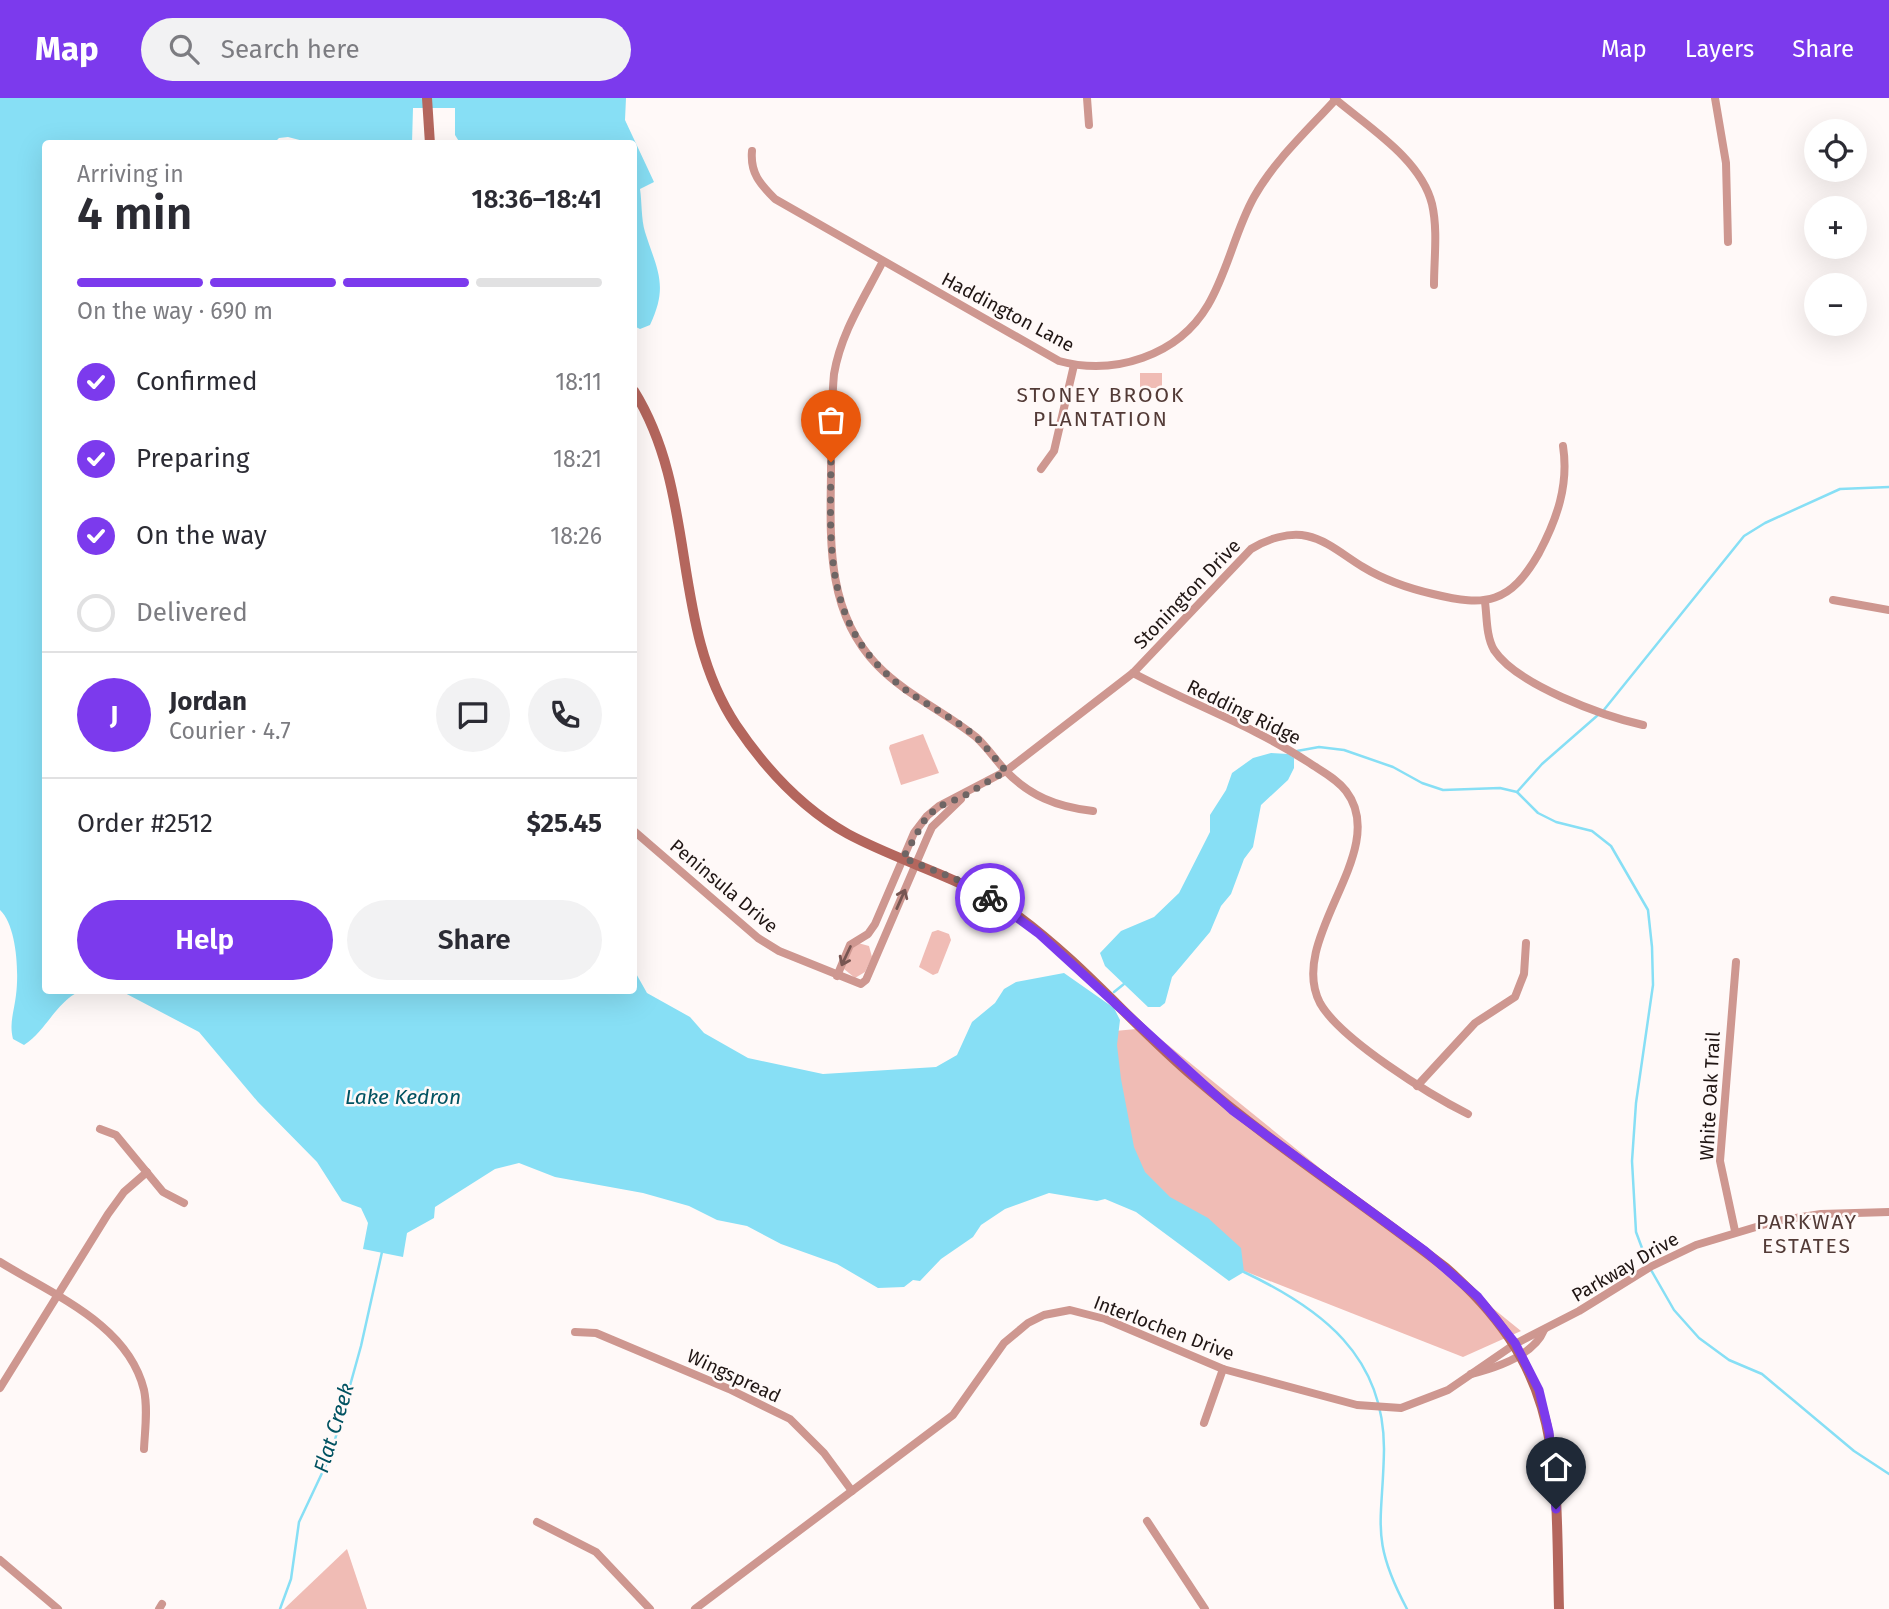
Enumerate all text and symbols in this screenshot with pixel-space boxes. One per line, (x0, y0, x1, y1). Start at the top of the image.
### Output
search box (141, 18, 631, 81)
text: Map (35, 29, 99, 69)
icon: search (165, 30, 203, 68)
text: Search here (221, 34, 360, 65)
text: Map (1601, 35, 1647, 63)
text: Layers (1685, 35, 1754, 63)
text: Share (1792, 35, 1854, 63)
map controls (1804, 119, 1867, 336)
button: locate (1804, 119, 1867, 182)
text: Arriving in (77, 160, 184, 188)
text: 18:36–18:41 (472, 184, 602, 215)
text: 4 min (77, 186, 192, 241)
button: + (1804, 196, 1867, 259)
street label: Haddington Lane (938, 267, 1078, 357)
button: − (1804, 273, 1867, 336)
text: On the way · 690 m (77, 297, 273, 325)
icon: check (77, 363, 115, 401)
text: Confirmed (136, 366, 257, 397)
text: 18:11 (555, 368, 602, 396)
district label: STONEY BROOK PLANTATION (1017, 382, 1185, 432)
pin (801, 390, 861, 462)
icon: bag (812, 401, 850, 439)
icon: check (77, 440, 115, 478)
text: Preparing (136, 443, 249, 474)
text: 18:21 (553, 445, 602, 473)
icon: check (77, 517, 115, 555)
text: On the way (136, 520, 267, 551)
text: 18:26 (550, 522, 602, 550)
street label: Stonington Drive (1129, 534, 1245, 654)
text: Delivered (136, 597, 248, 628)
street label: Redding Ridge (1183, 675, 1305, 749)
button: chat (436, 678, 510, 752)
button: phone (528, 678, 602, 752)
text: Jordan (169, 686, 247, 717)
text: J (110, 700, 118, 731)
text: Courier · 4.7 (169, 717, 291, 745)
text: Order #2512 (77, 808, 213, 839)
text: $25.45 (527, 808, 602, 839)
street label: Peninsula Drive (665, 834, 783, 938)
courier (955, 863, 1025, 933)
icon: bike (971, 879, 1009, 917)
one-way arrow (895, 889, 908, 910)
button: Help (77, 900, 333, 980)
button: Share (347, 900, 602, 980)
one-way arrow (838, 945, 852, 966)
street label: White Oak Trail (1695, 1030, 1725, 1161)
water label: Lake Kedron (345, 1084, 461, 1110)
district label: PARKWAY ESTATES (1756, 1209, 1858, 1259)
street label: Parkway Drive (1567, 1227, 1683, 1307)
street label: Interlochen Drive (1090, 1291, 1238, 1365)
street label: Wingspread (683, 1344, 785, 1408)
water label: Flat Creek (308, 1380, 360, 1476)
pin (1526, 1437, 1586, 1509)
icon: home (1537, 1448, 1575, 1486)

